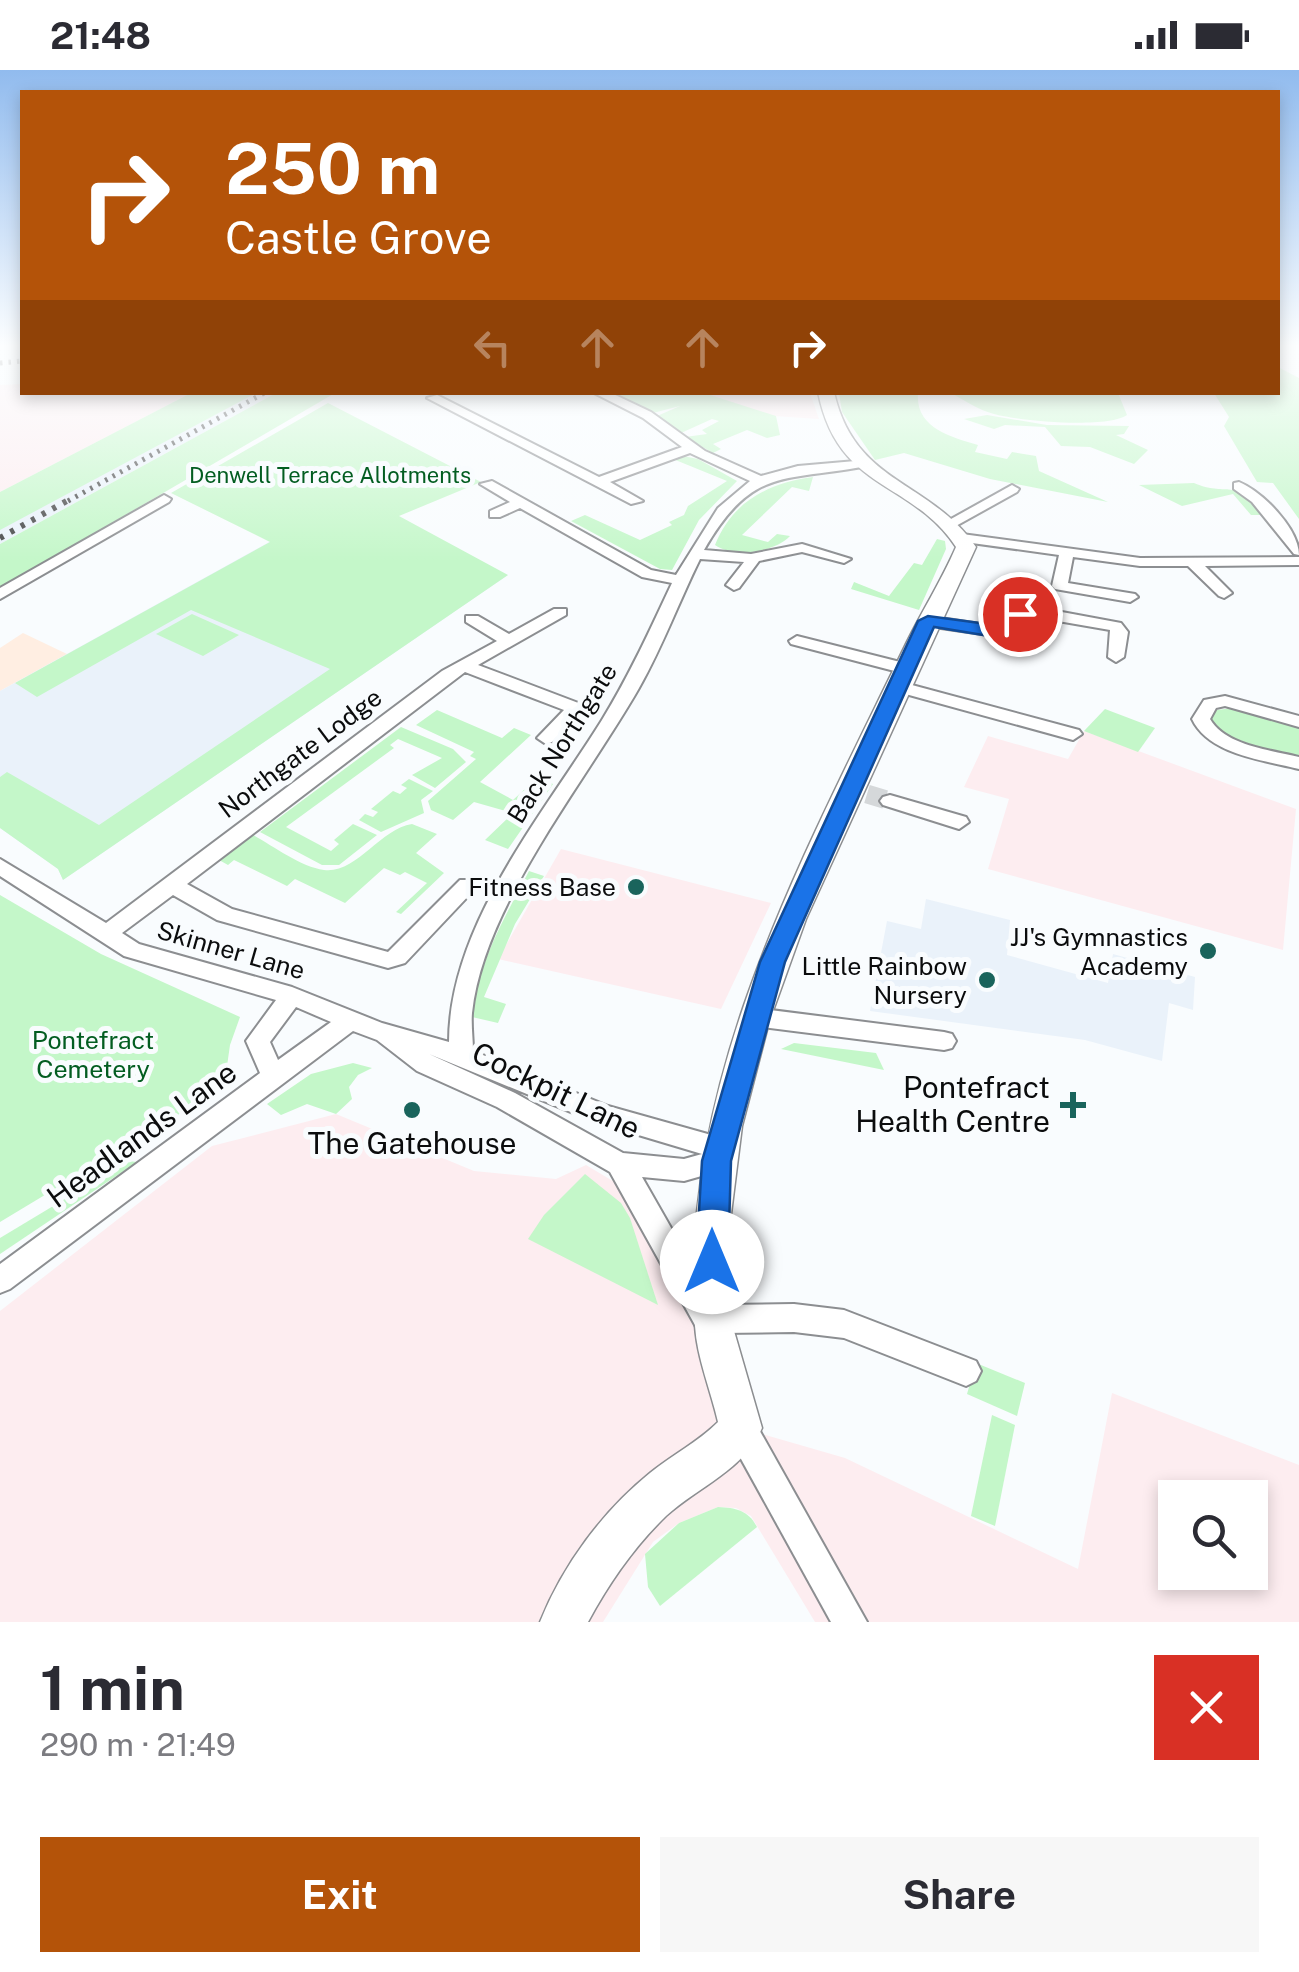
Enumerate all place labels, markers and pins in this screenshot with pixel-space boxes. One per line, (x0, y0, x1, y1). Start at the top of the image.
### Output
pin (978, 572, 1063, 657)
place label: Fitness Base (468, 872, 616, 902)
marker: Fitness Base (625, 876, 647, 898)
place label: JJ's Gymnastics Academy (1010, 922, 1188, 981)
marker: JJ's Gymnastics Academy (1197, 940, 1219, 962)
place label: Little Rainbow Nursery (802, 951, 967, 1010)
marker: Little Rainbow Nursery (976, 969, 998, 991)
place label: Pontefract Health Centre (855, 1069, 1050, 1139)
marker: Pontefract Health Centre (1060, 1092, 1086, 1118)
marker: The Gatehouse (401, 1099, 423, 1121)
place label: The Gatehouse (307, 1125, 517, 1161)

